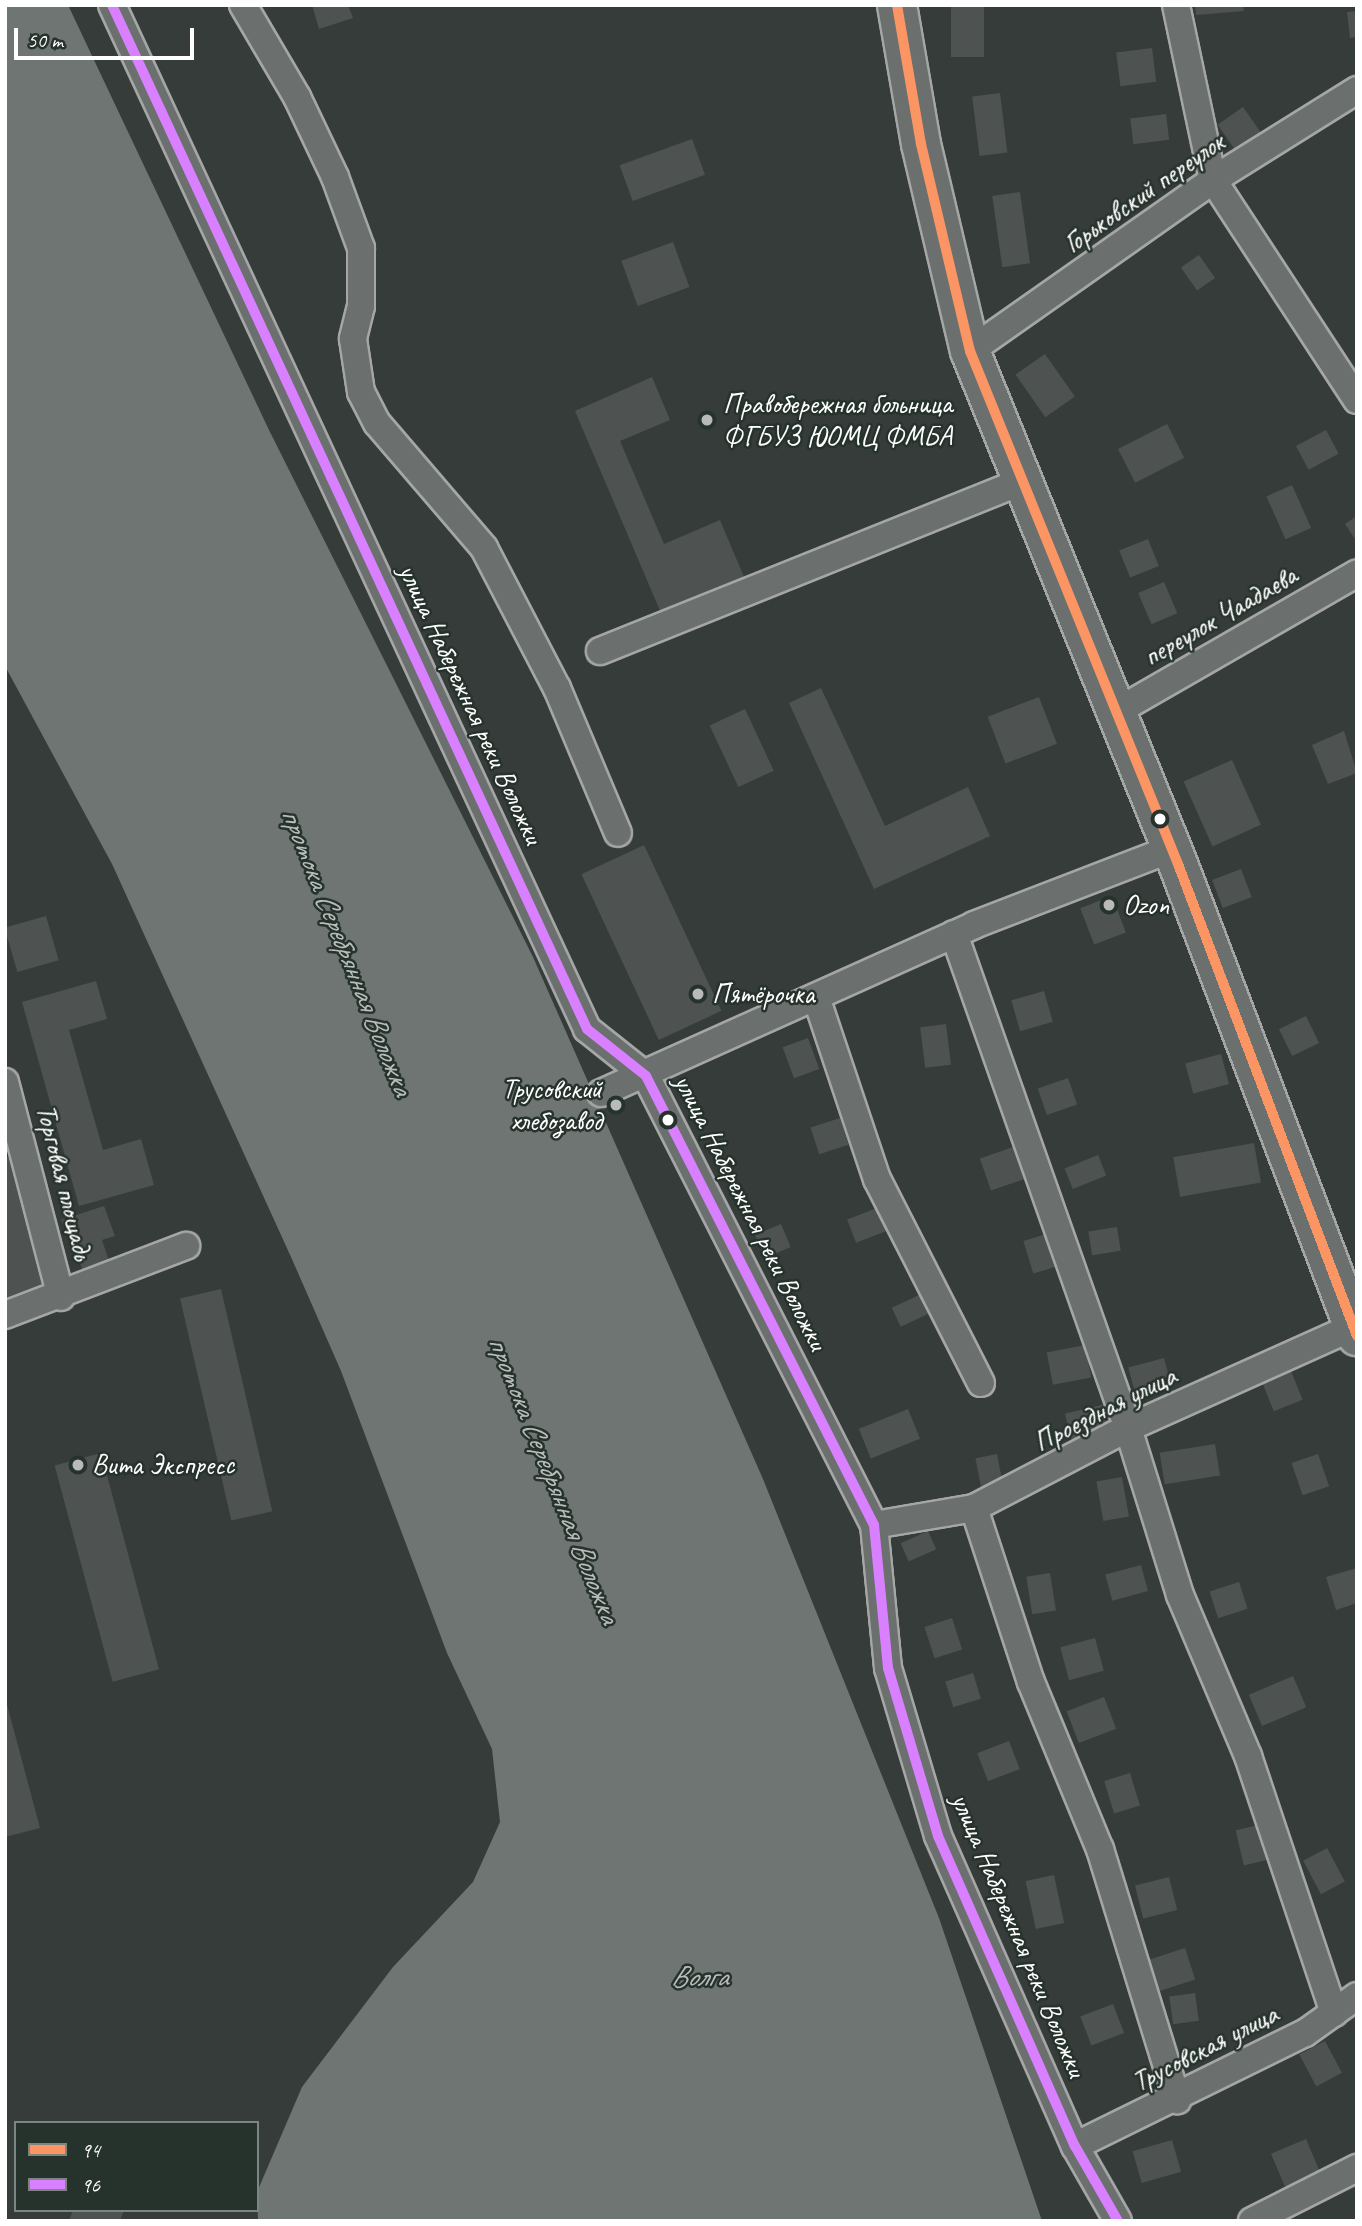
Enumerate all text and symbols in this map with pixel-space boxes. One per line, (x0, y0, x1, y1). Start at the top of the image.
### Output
scale bar (18, 14, 198, 58)
text: 50 m (27, 27, 63, 53)
street label: Горьковский переулок (1057, 125, 1231, 261)
place label: Правобережная больница ФГБУЗ ЮОМЦ ФМБА (723, 387, 953, 453)
marker: Правобережная больница ФГБУЗ ЮОМЦ ФМБА (697, 410, 717, 430)
street label: переулок Чаадаева (1137, 558, 1303, 674)
street label: улица Набережная реки Воложки (391, 559, 551, 849)
water label: протока Серебрянная Воложка (273, 802, 421, 1100)
unlabelled marker (1153, 812, 1167, 826)
place label: Ozon (1123, 888, 1169, 922)
marker: Ozon (1101, 897, 1117, 913)
place label: Пятёрочка (712, 977, 815, 1011)
marker: Пятёрочка (690, 986, 706, 1002)
street label: улица Набережная реки Воложки (667, 1068, 835, 1356)
place label: Трусовский хлебозавод (502, 1072, 602, 1138)
marker: Трусовский хлебозавод (608, 1097, 624, 1113)
street label: Торговая площадь (29, 1101, 99, 1263)
unlabelled marker (661, 1113, 675, 1127)
water label: протока Серебрянная Воложка (480, 1330, 628, 1628)
street label: Проездная улица (1027, 1358, 1183, 1460)
place label: Вита Экспресс (92, 1448, 233, 1482)
marker: Вита Экспресс (70, 1457, 86, 1473)
street label: улица Набережная реки Воложки (944, 1788, 1094, 2082)
water label: Волга (671, 1958, 727, 1994)
street label: Трусовская улица (1126, 1997, 1284, 2099)
legend (14, 2121, 259, 2212)
text: 94 (81, 2137, 100, 2163)
text: 96 (81, 2172, 100, 2198)

